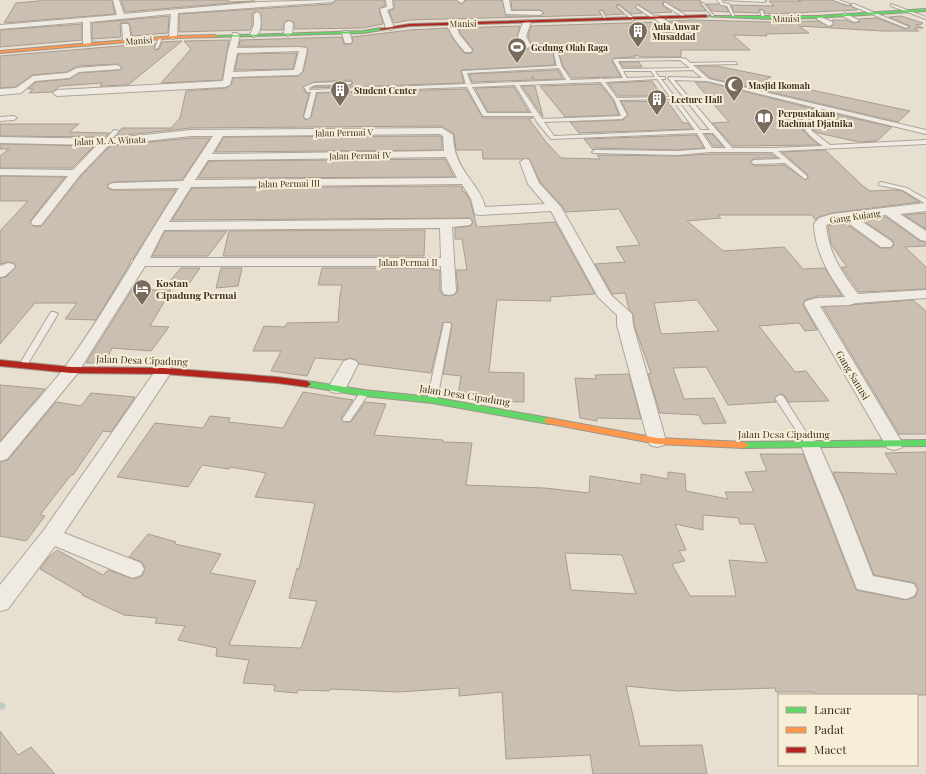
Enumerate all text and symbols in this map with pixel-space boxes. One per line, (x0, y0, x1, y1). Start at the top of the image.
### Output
street label: Manisi (772, 12, 800, 24)
street label: Manisi (449, 17, 477, 29)
building icon: Aula Anwar Musaddad (627, 20, 649, 48)
place label: Aula Anwar Musaddad (651, 20, 700, 42)
street label: Manisi (125, 33, 153, 47)
sports icon: Gedung Olah Raga (506, 36, 528, 64)
place label: Gedung Olah Raga (531, 41, 608, 53)
mosque icon: Masjid Ikomah (723, 74, 745, 102)
building icon: Student Center (329, 79, 351, 107)
place label: Masjid Ikomah (748, 79, 810, 91)
place label: Student Center (354, 84, 417, 96)
building icon: Lecture Hall (646, 88, 668, 116)
place label: Lecture Hall (671, 93, 722, 105)
library icon: Perpustakaan Rachmat Djatnika (753, 107, 775, 135)
place label: Perpustakaan Rachmat Djatnika (778, 107, 853, 129)
street label: Jalan Permai V (314, 125, 374, 139)
street label: Jalan M. A. Winata (73, 133, 147, 147)
street label: Jalan Permai IV (328, 148, 391, 162)
street label: Jalan Permai III (257, 176, 320, 190)
street label: Gang Kujang (829, 206, 881, 225)
street label: Jalan Permai II (377, 256, 438, 268)
place label: Kostan Cipadung Permai (156, 276, 237, 302)
hotel icon: Kostan Cipadung Permai (131, 278, 153, 306)
street label: Gang Sanusi (833, 348, 873, 402)
street label: Jalan Desa Cipadung (95, 351, 189, 369)
street label: Jalan Desa Cipadung (418, 381, 512, 409)
street label: Jalan Desa Cipadung (737, 427, 831, 441)
legend (778, 694, 918, 766)
text: Lancar (814, 701, 852, 717)
text: Padat (814, 721, 845, 737)
text: Macet (814, 741, 847, 757)

